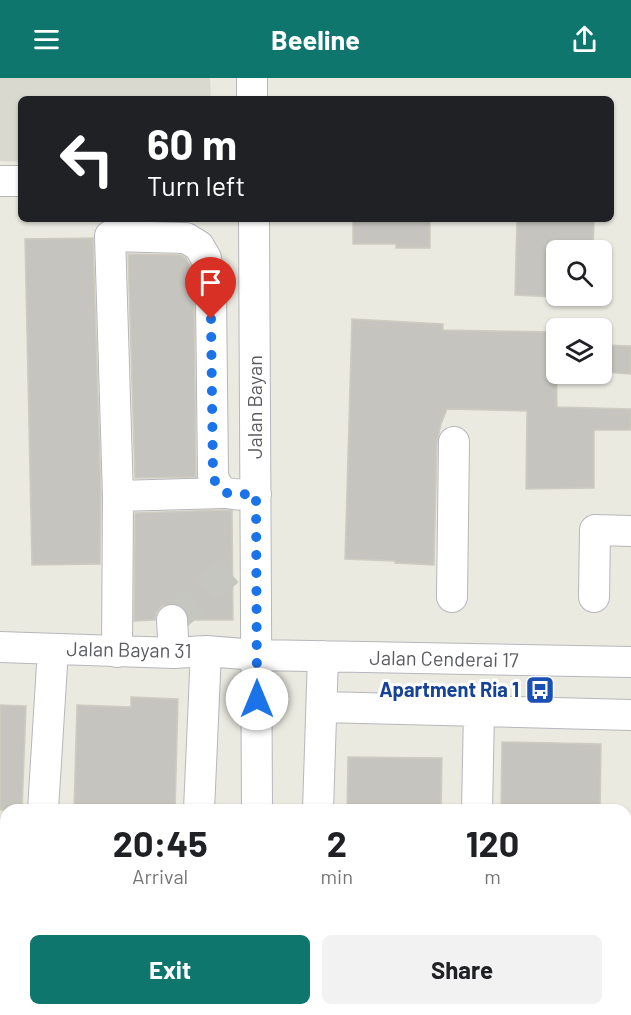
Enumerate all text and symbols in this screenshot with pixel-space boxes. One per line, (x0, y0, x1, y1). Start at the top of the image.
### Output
icon: menu (30, 23, 63, 56)
text: Beeline (271, 23, 360, 55)
icon: share (568, 23, 601, 56)
text: 60 m (147, 118, 237, 168)
icon: left (48, 120, 126, 198)
text: Turn left (147, 169, 245, 201)
map controls (546, 240, 612, 384)
button: search (546, 240, 612, 306)
pin (185, 257, 236, 319)
icon: arrive (194, 266, 227, 299)
button: layers (546, 318, 612, 384)
street label: Jalan Bayan (242, 355, 266, 459)
street label: Jalan Bayan 31 (66, 636, 192, 662)
street label: Jalan Cenderai 17 (369, 645, 519, 671)
position arrow (225, 667, 289, 731)
bus stop icon: Apartment Ria 1 (524, 674, 556, 706)
place label: Apartment Ria 1 (379, 677, 519, 701)
text: 20:45 (113, 821, 208, 864)
text: 2 (327, 821, 347, 864)
text: 120 (466, 821, 519, 864)
text: Arrival (132, 864, 188, 888)
text: min (321, 864, 353, 888)
text: m (484, 864, 501, 888)
button: Exit (30, 935, 310, 1004)
button: Share (322, 935, 602, 1004)

